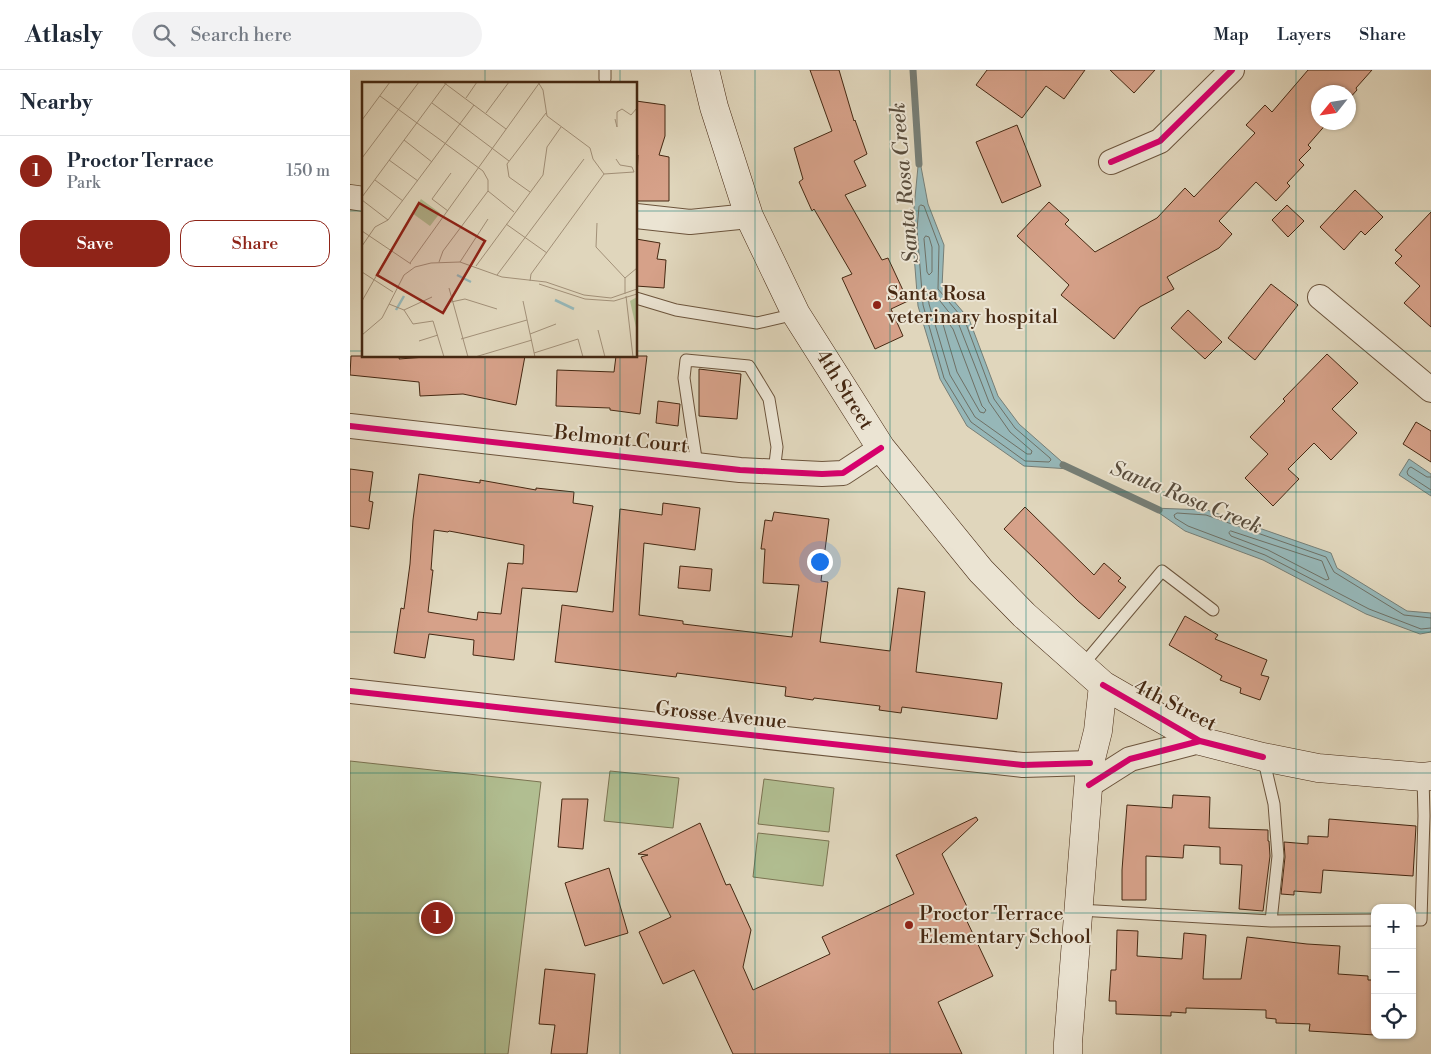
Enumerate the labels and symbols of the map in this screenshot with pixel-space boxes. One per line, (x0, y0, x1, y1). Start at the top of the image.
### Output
inset map (362, 82, 638, 358)
north arrow (1311, 85, 1356, 130)
water label: Santa Rosa Creek (885, 101, 925, 265)
place label: Santa Rosa veterinary hospital (886, 282, 1058, 330)
marker: Santa Rosa veterinary hospital (871, 299, 883, 311)
street label: 4th Street (810, 345, 878, 435)
street label: Belmont Court (552, 420, 689, 459)
water label: Santa Rosa Creek (1106, 456, 1266, 540)
your location (807, 549, 833, 575)
street label: 4th Street (1129, 675, 1221, 737)
street label: Grosse Avenue (654, 697, 788, 735)
pin: 1 (421, 899, 453, 937)
place label: Proctor Terrace Elementary School (919, 902, 1091, 950)
marker: Proctor Terrace Elementary School (903, 919, 915, 931)

